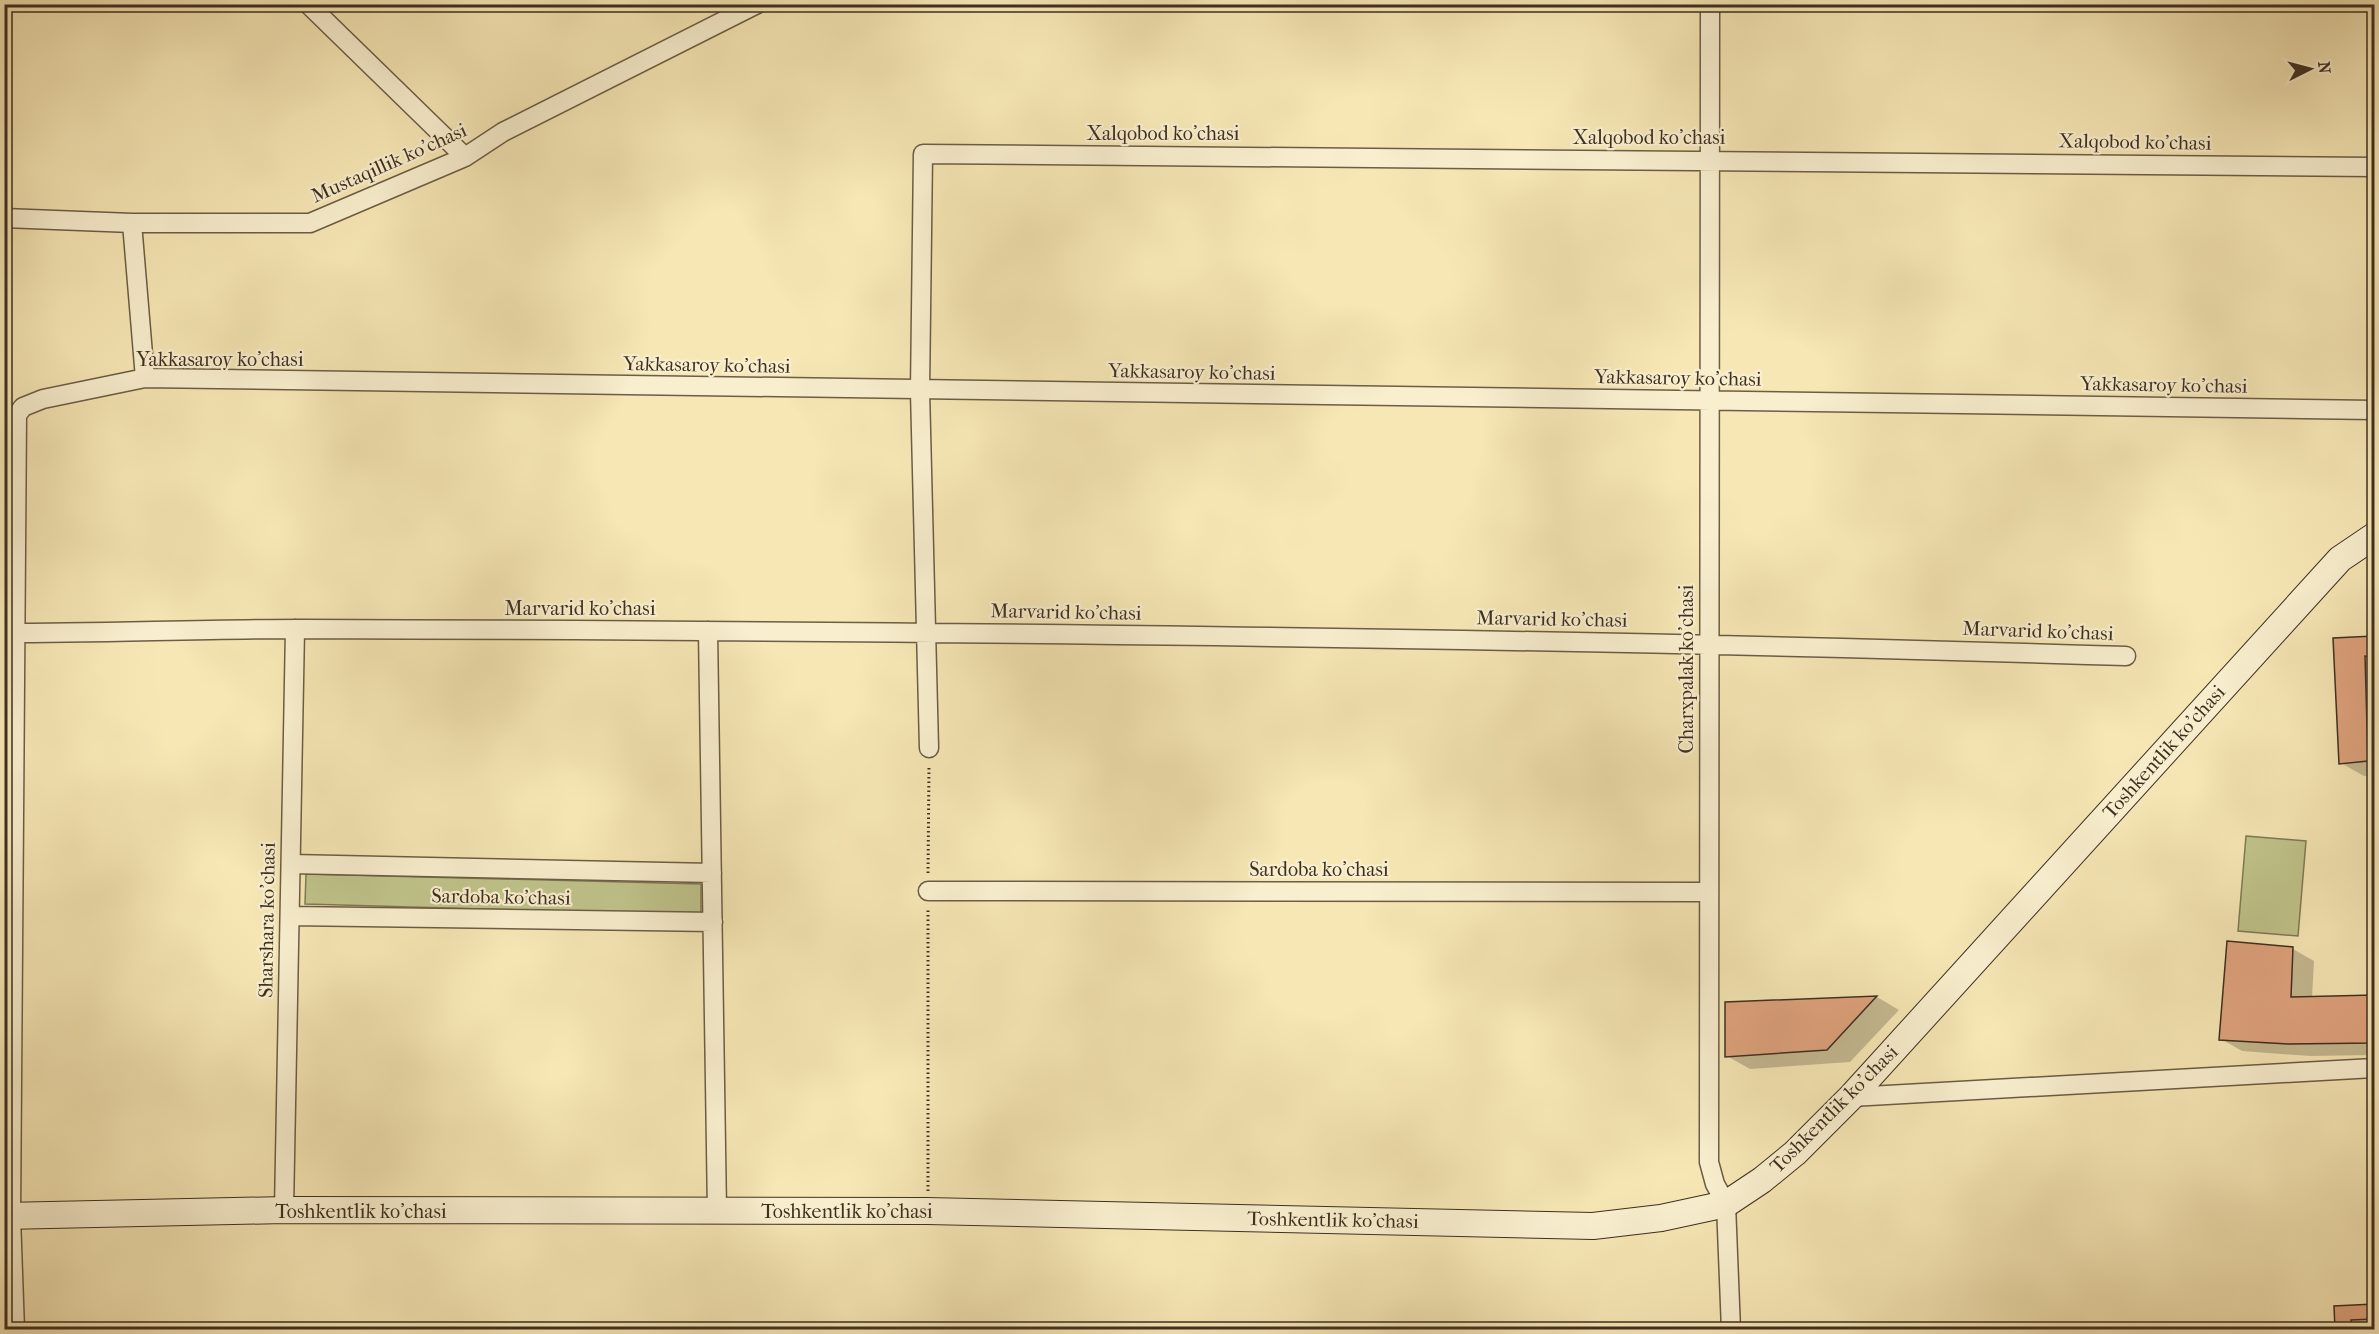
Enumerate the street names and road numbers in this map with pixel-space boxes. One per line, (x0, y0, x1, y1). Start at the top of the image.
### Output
street label: Mustaqillik ko'chasi (308, 118, 470, 208)
street label: Xalqobod ko'chasi (1086, 122, 1240, 145)
street label: Xalqobod ko'chasi (1572, 126, 1726, 149)
street label: Xalqobod ko'chasi (2058, 129, 2212, 155)
street label: Yakkasaroy ko'chasi (135, 348, 304, 371)
street label: Yakkasaroy ko'chasi (622, 352, 791, 378)
street label: Yakkasaroy ko'chasi (1107, 359, 1276, 385)
street label: Yakkasaroy ko'chasi (1593, 365, 1762, 391)
street label: Yakkasaroy ko'chasi (2079, 372, 2248, 398)
street label: Charxpalak ko'chasi (1675, 584, 1698, 754)
street label: Marvarid ko'chasi (504, 597, 656, 620)
street label: Marvarid ko'chasi (990, 599, 1142, 625)
street label: Marvarid ko'chasi (1476, 606, 1628, 632)
street label: Marvarid ko'chasi (1962, 617, 2114, 645)
street label: Toshkentlik ko'chasi (2098, 681, 2230, 823)
street label: Sharshara ko'chasi (254, 842, 280, 998)
street label: Sardoba ko'chasi (1249, 858, 1389, 881)
street label: Sardoba ko'chasi (431, 884, 571, 910)
street label: Toshkentlik ko'chasi (1765, 1040, 1903, 1178)
street label: Toshkentlik ko'chasi (275, 1200, 447, 1223)
street label: Toshkentlik ko'chasi (761, 1200, 933, 1223)
street label: Toshkentlik ko'chasi (1247, 1207, 1419, 1233)

